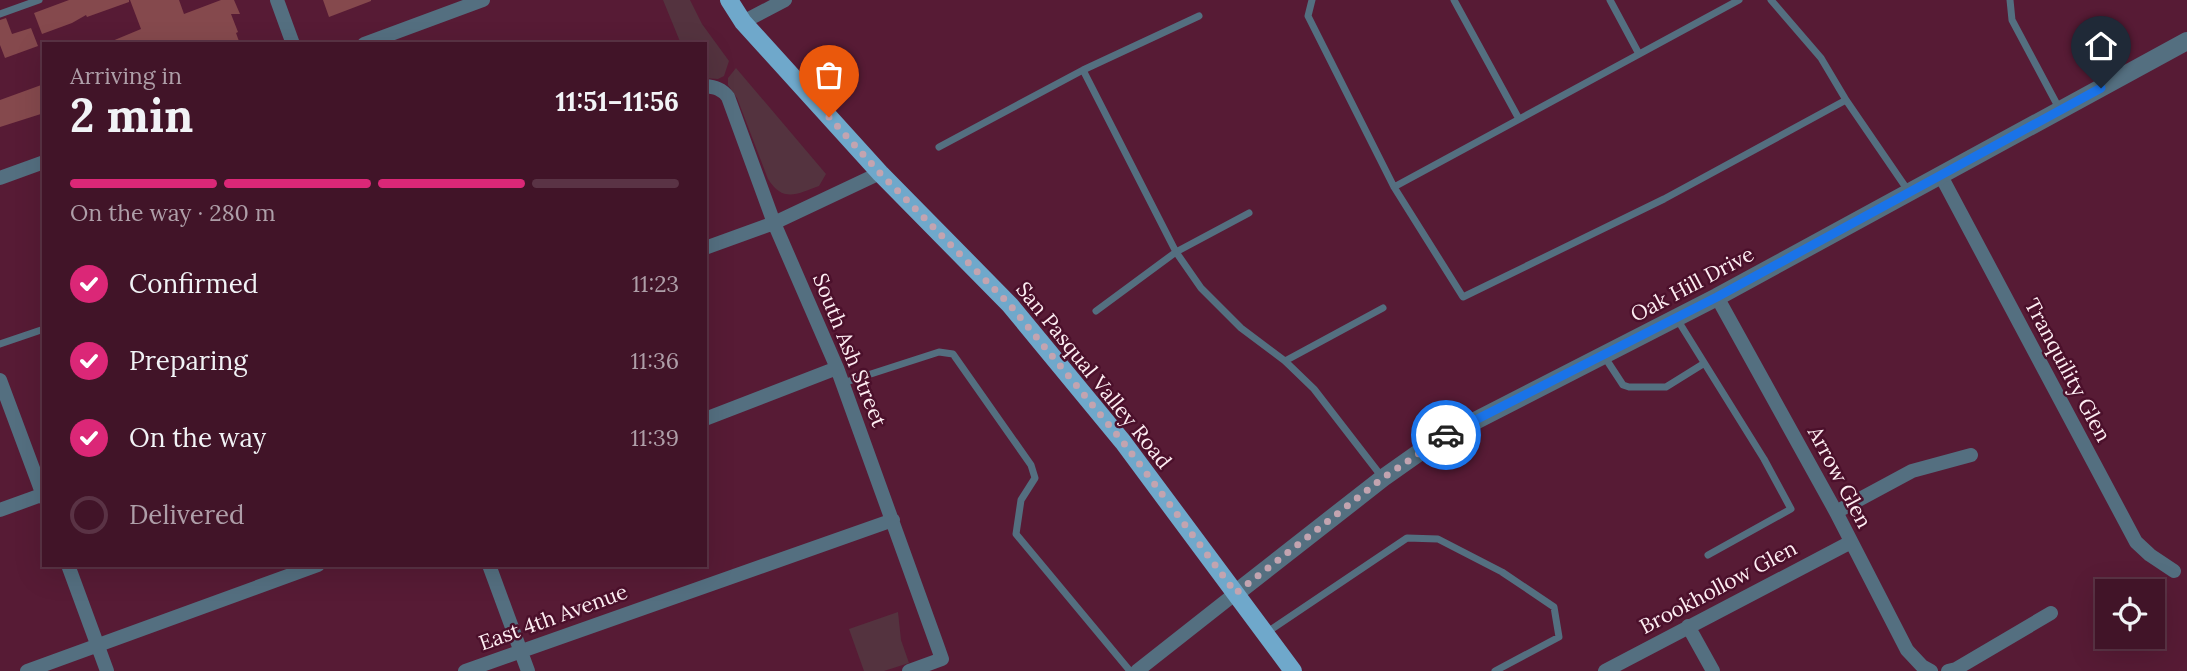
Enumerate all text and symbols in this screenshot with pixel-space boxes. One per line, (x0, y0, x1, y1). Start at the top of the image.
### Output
pin (2071, 16, 2131, 88)
icon: home (2082, 27, 2120, 65)
pin (799, 45, 859, 117)
icon: bag (810, 56, 848, 94)
text: Arriving in (70, 61, 182, 90)
text: 11:51–11:56 (556, 85, 679, 118)
text: 2 min (70, 86, 193, 145)
text: On the way · 280 m (70, 198, 275, 227)
street label: Oak Hill Drive (1626, 240, 1758, 328)
icon: check (70, 265, 108, 303)
text: Confirmed (129, 267, 258, 300)
text: 11:23 (632, 269, 679, 298)
street label: South Ash Street (807, 269, 893, 432)
street label: San Pasqual Valley Road (1010, 276, 1178, 474)
street label: Tranquility Glen (2019, 294, 2117, 447)
icon: check (70, 342, 108, 380)
text: Preparing (129, 344, 248, 377)
text: 11:36 (630, 346, 679, 375)
courier (1411, 400, 1481, 470)
icon: car (1427, 416, 1465, 454)
icon: check (70, 419, 108, 457)
text: On the way (129, 421, 266, 454)
street label: Arrow Glen (1801, 421, 1878, 533)
text: 11:39 (630, 423, 679, 452)
text: Delivered (129, 498, 245, 531)
street label: Brookhollow Glen (1635, 534, 1801, 640)
street label: East 4th Avenue (475, 578, 631, 656)
map controls (2095, 579, 2165, 649)
button: locate (2095, 579, 2165, 649)

